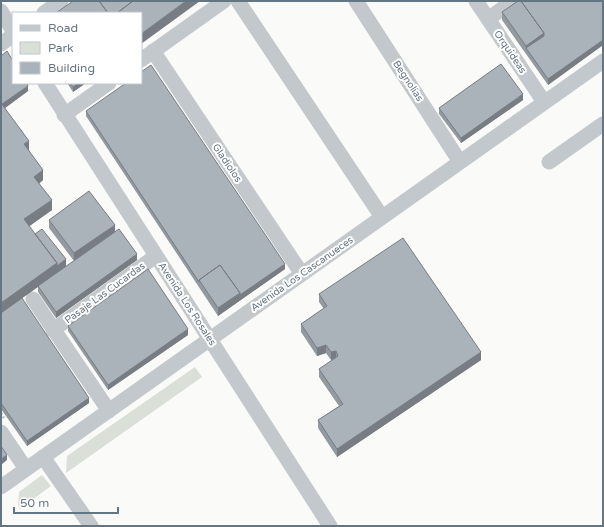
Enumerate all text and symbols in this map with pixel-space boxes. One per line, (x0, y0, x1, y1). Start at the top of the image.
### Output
legend (12, 12, 142, 84)
text: Road (48, 21, 78, 35)
street label: Orquideas (491, 28, 529, 76)
text: Park (48, 41, 74, 55)
street label: Begnolias (390, 58, 426, 104)
text: Building (48, 61, 95, 75)
street label: Gladiolos (210, 141, 244, 185)
street label: Avenida Los Cascanueces (249, 234, 356, 314)
street label: Pasaje Las Cucardas (62, 260, 148, 326)
street label: Avenida Los Rosales (156, 260, 219, 348)
scale bar (14, 489, 118, 515)
text: 50 m (20, 496, 49, 510)

